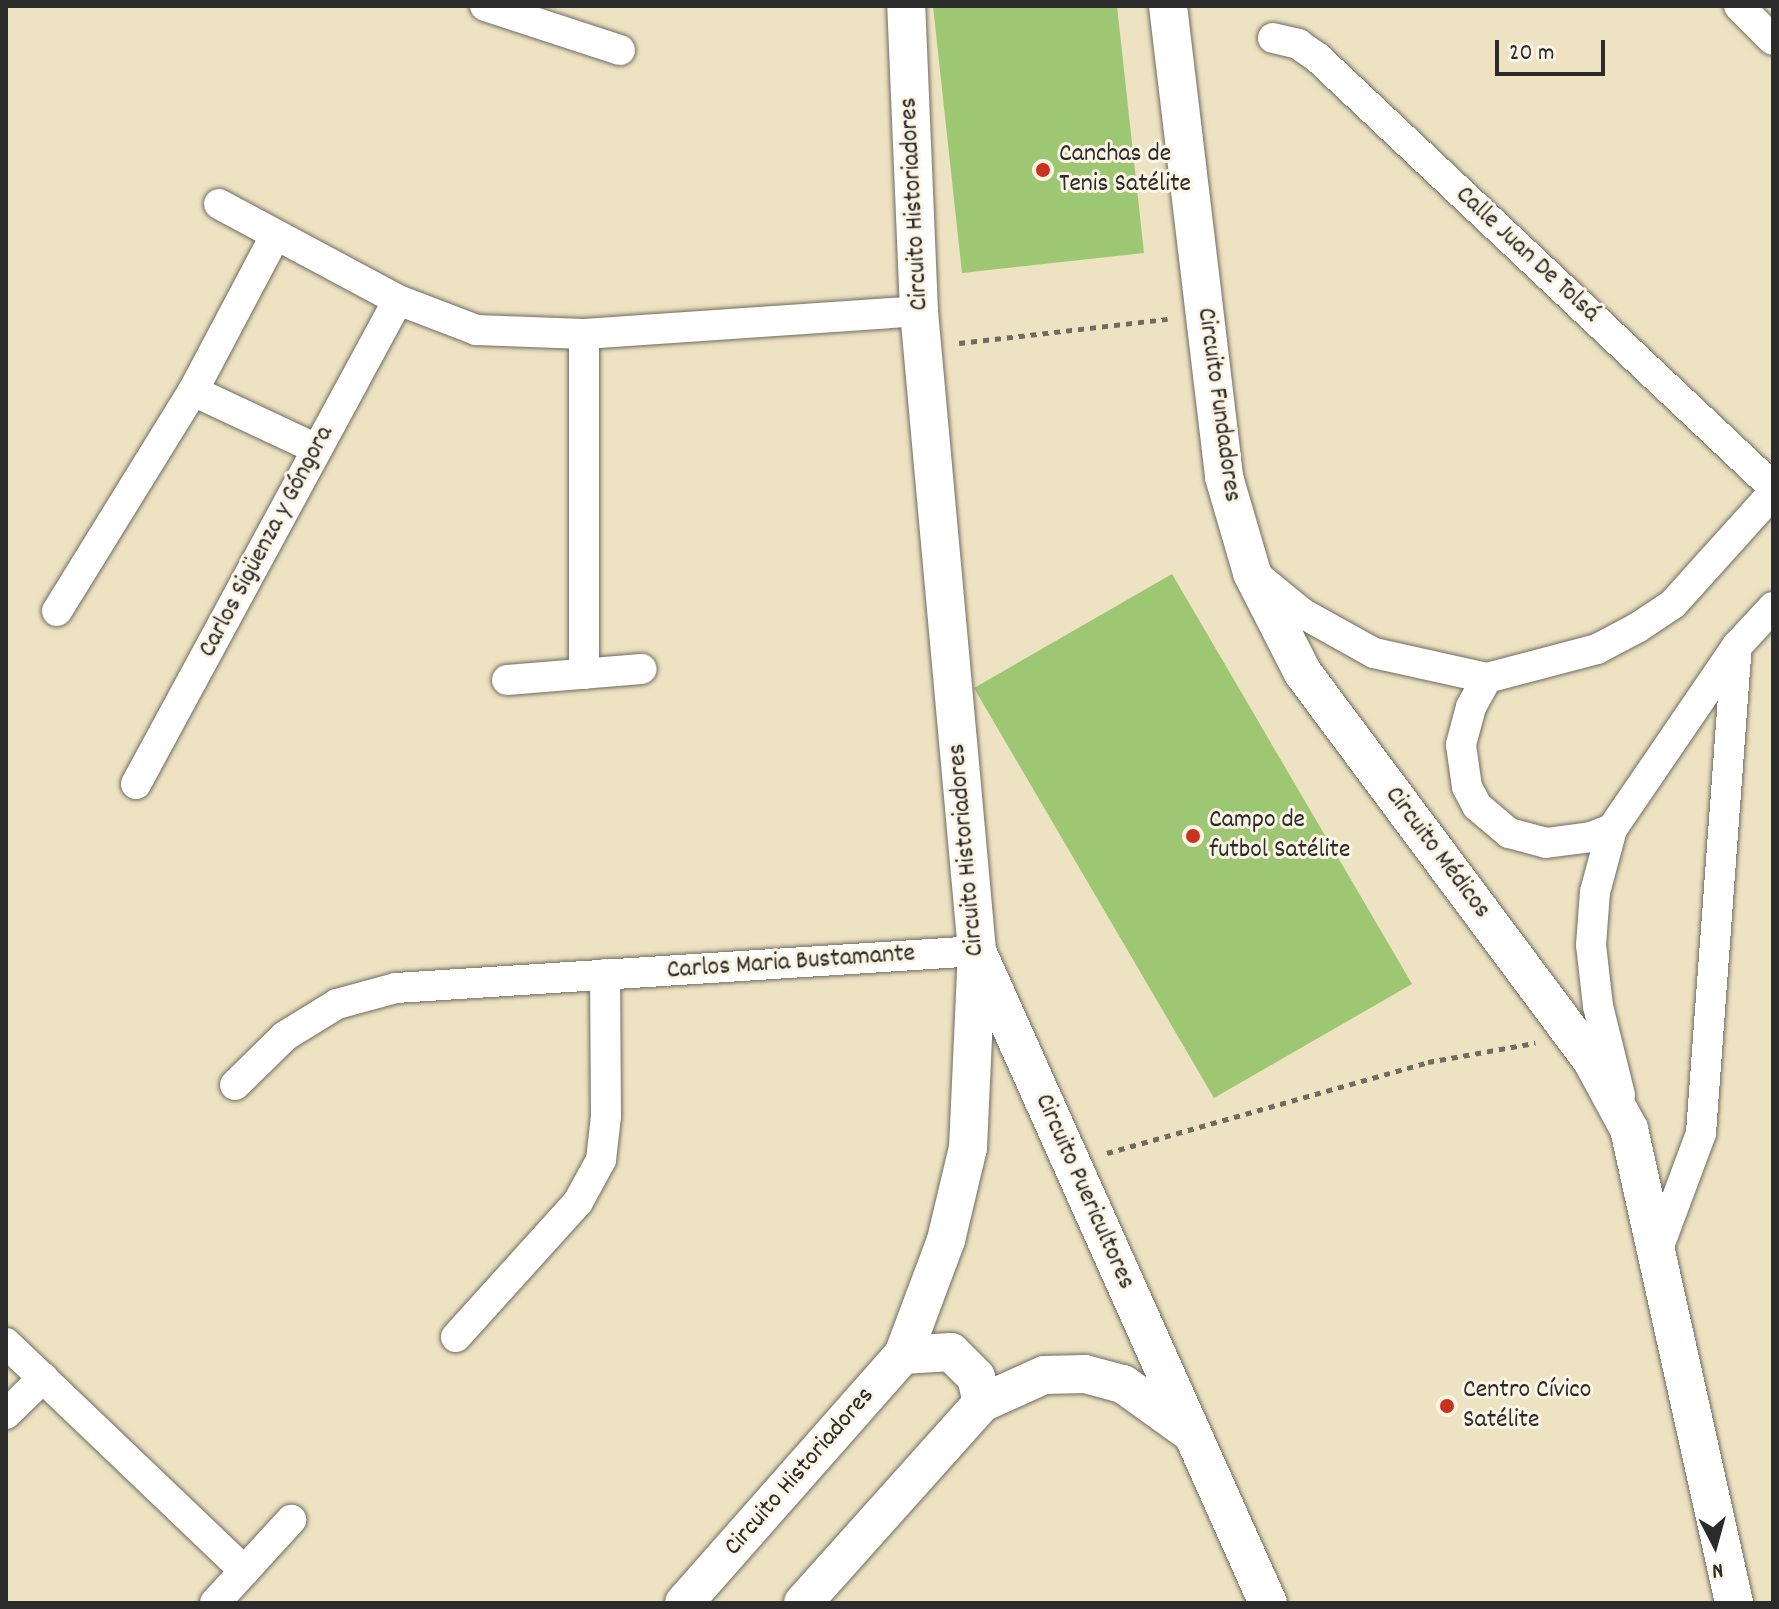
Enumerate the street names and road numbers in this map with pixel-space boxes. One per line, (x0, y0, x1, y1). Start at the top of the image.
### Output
street label: Circuito Historiadores (894, 97, 936, 311)
street label: Calle Juan De Tolsá (1448, 180, 1606, 330)
street label: Circuito Fundadores (1189, 306, 1247, 504)
street label: Carlos Sigüenza y Góngora (193, 421, 341, 663)
street label: Circuito Historiadores (942, 742, 992, 958)
street label: Circuito Médicos (1377, 781, 1497, 925)
street label: Carlos Maria Bustamante (666, 939, 916, 987)
street label: Circuito Puericultores (1027, 1089, 1141, 1295)
street label: Circuito Historiadores (718, 1381, 882, 1563)

